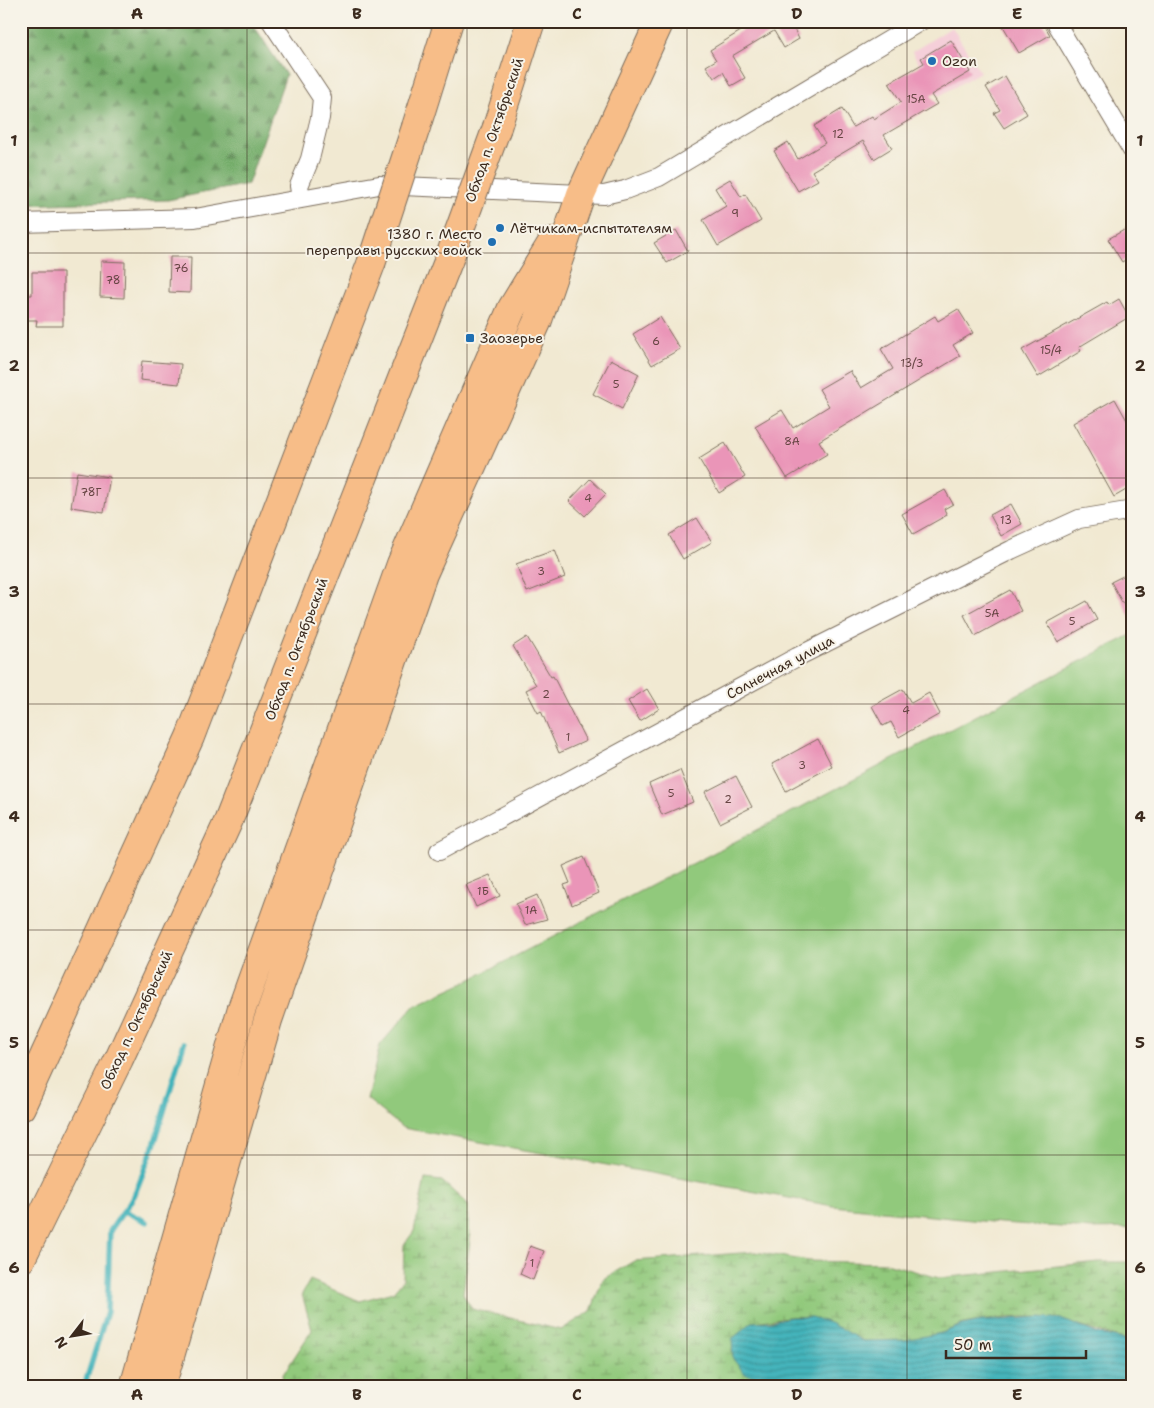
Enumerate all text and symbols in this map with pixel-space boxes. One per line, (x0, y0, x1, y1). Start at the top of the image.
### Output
text: A (131, 3, 143, 24)
text: B (352, 3, 362, 24)
text: C (572, 3, 582, 24)
text: D (791, 3, 803, 24)
text: E (1012, 3, 1022, 24)
place label: Ozon (942, 52, 977, 70)
street label: Обход п. Октябрьский (461, 55, 527, 205)
marker: Ozon (926, 55, 938, 67)
house number: 15А (906, 92, 926, 107)
house number: 12 (832, 127, 844, 142)
text: 1 (10, 130, 18, 151)
text: 1 (1136, 130, 1144, 151)
house number: 9 (731, 206, 739, 221)
place label: Лётчикам-испытателям (510, 219, 672, 237)
marker: Лётчикам-испытателям (494, 222, 506, 234)
place label: 1380 г. Место переправы русских войск (306, 225, 483, 259)
marker: 1380 г. Место переправы русских войск (486, 236, 498, 248)
house number: 76 (174, 261, 188, 276)
house number: 78 (106, 273, 120, 288)
place label: Заозерье (480, 329, 543, 347)
marker: Заозерье (464, 332, 476, 344)
house number: 6 (652, 334, 660, 349)
house number: 15/4 (1040, 343, 1062, 358)
text: 2 (8, 355, 20, 376)
text: 2 (1134, 355, 1146, 376)
house number: 13/3 (900, 356, 924, 371)
house number: 5 (613, 377, 620, 392)
house number: 8А (784, 434, 800, 449)
house number: 78Г (81, 485, 102, 500)
house number: 4 (584, 491, 592, 506)
house number: 13 (1000, 513, 1012, 528)
house number: 3 (537, 564, 545, 579)
street label: Обход п. Октябрьский (260, 575, 332, 723)
text: 3 (8, 581, 20, 602)
text: 3 (1134, 581, 1146, 602)
house number: 5А (985, 606, 999, 621)
house number: 5 (1069, 614, 1076, 629)
street label: Солнечная улица (723, 631, 837, 703)
house number: 2 (542, 687, 550, 702)
house number: 4 (902, 703, 910, 718)
house number: 1 (566, 730, 570, 745)
house number: 3 (798, 758, 806, 773)
house number: 5 (668, 786, 675, 801)
house number: 2 (724, 792, 732, 807)
text: 4 (8, 806, 20, 827)
text: 4 (1134, 806, 1146, 827)
house number: 1Б (477, 884, 489, 899)
house number: 1А (525, 903, 537, 918)
street label: Обход п. Октябрьский (96, 947, 176, 1093)
text: 5 (9, 1032, 19, 1053)
text: 5 (1135, 1032, 1145, 1053)
house number: 1 (530, 1256, 534, 1271)
text: 6 (8, 1257, 20, 1278)
text: 6 (1134, 1257, 1146, 1278)
north arrow (48, 1310, 98, 1360)
scale bar (946, 1328, 1086, 1360)
text: N (50, 1333, 71, 1352)
text: 50 m (954, 1335, 992, 1355)
text: A (131, 1384, 143, 1405)
text: B (352, 1384, 362, 1405)
text: C (572, 1384, 582, 1405)
text: D (791, 1384, 803, 1405)
text: E (1012, 1384, 1022, 1405)

